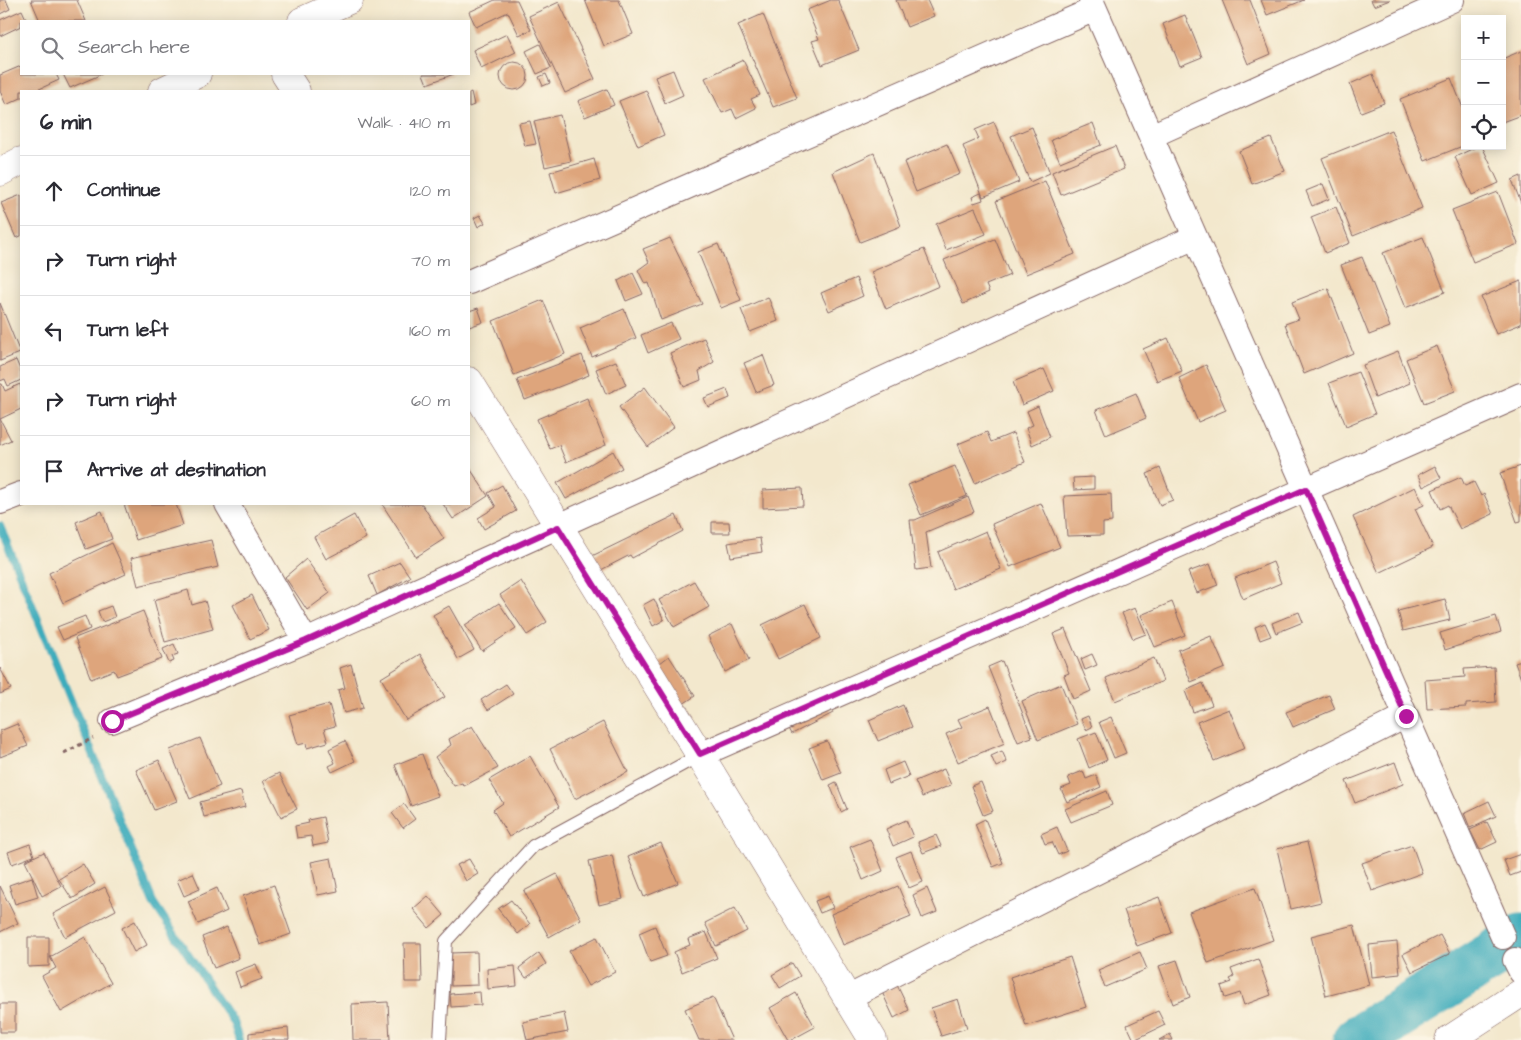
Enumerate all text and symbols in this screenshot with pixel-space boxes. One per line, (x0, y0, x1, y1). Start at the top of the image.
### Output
map controls (1461, 15, 1506, 150)
button: + (1461, 15, 1506, 60)
search box (20, 20, 470, 75)
icon: search (38, 34, 66, 62)
text: Search here (78, 34, 190, 61)
button: − (1461, 60, 1506, 105)
button: locate (1461, 105, 1506, 150)
text: 6 min (40, 108, 92, 137)
text: Walk · 410 m (358, 112, 450, 134)
icon: ahead (40, 177, 68, 205)
text: Continue (87, 177, 161, 204)
text: 120 m (410, 180, 450, 202)
icon: right (40, 247, 68, 275)
text: Turn right (87, 247, 176, 274)
text: 70 m (411, 250, 450, 272)
icon: left (40, 317, 68, 345)
text: Turn left (87, 317, 168, 344)
text: 160 m (409, 320, 450, 342)
icon: right (40, 387, 68, 415)
text: Turn right (87, 387, 176, 414)
text: 60 m (411, 390, 450, 412)
icon: arrive (40, 457, 68, 485)
text: Arrive at destination (87, 457, 266, 484)
route end (1395, 705, 1418, 728)
route start (101, 710, 124, 733)

